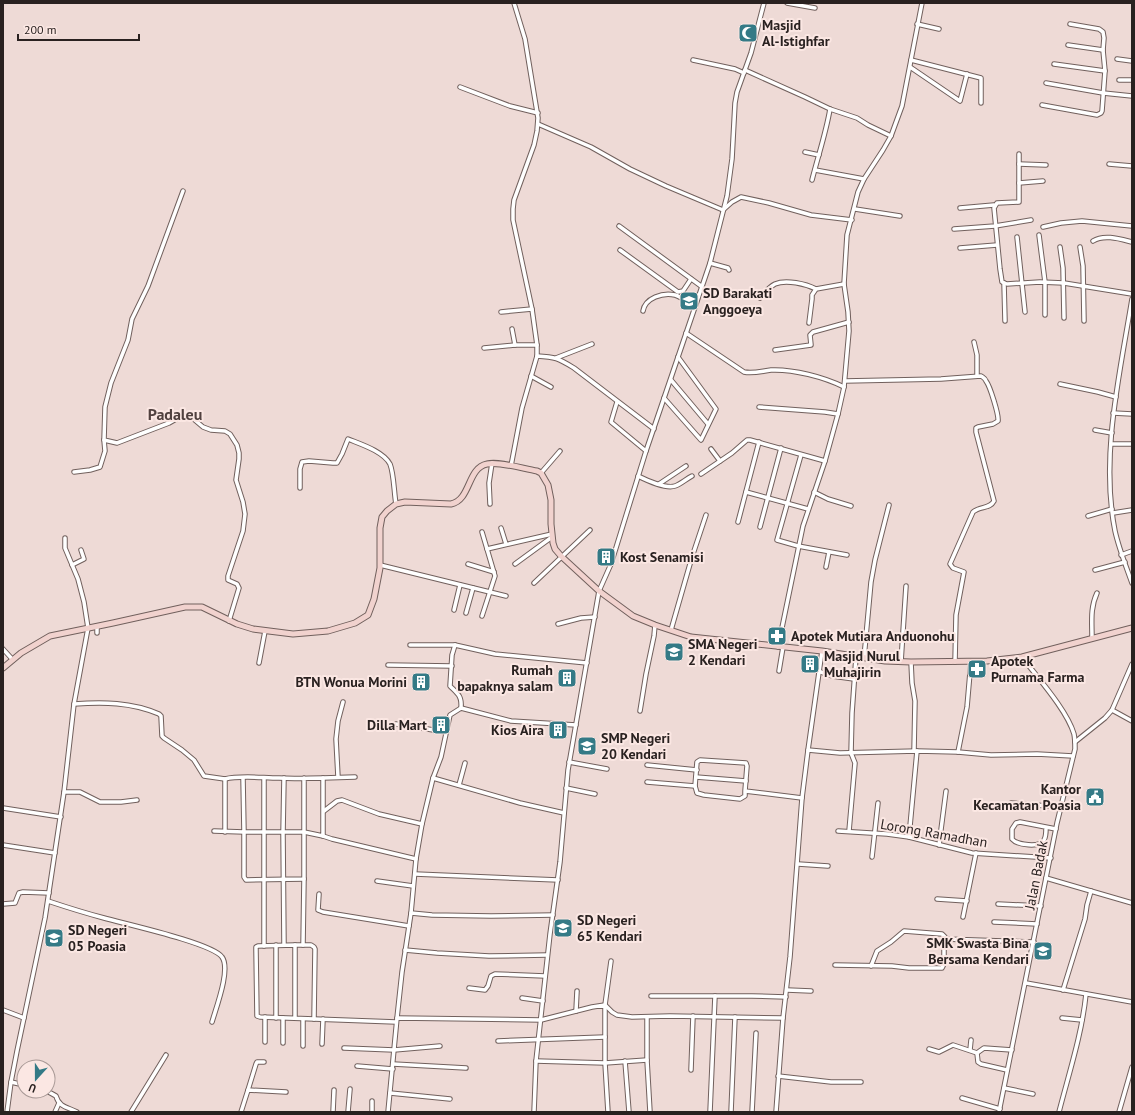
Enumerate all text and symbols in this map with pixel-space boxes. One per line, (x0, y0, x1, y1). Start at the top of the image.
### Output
scale bar (18, 16, 139, 42)
place label: Masjid Al-Istighfar (762, 16, 830, 50)
text: 200 m (24, 22, 57, 37)
mosque icon: Masjid Al-Istighfar (737, 22, 759, 44)
place label: SD Barakati Anggoeya (703, 284, 773, 318)
school or university icon: SD Barakati Anggoeya (678, 290, 700, 312)
district label: Padaleu (148, 404, 202, 424)
building icon: Kost Senamisi (595, 546, 617, 568)
place label: Kost Senamisi (620, 548, 704, 566)
pharmacy icon: Apotek Mutiara Anduonohu (766, 625, 788, 647)
place label: Apotek Mutiara Anduonohu (791, 627, 955, 645)
place label: SMA Negeri 2 Kendari (688, 635, 758, 669)
school or university icon: SMA Negeri 2 Kendari (663, 641, 685, 663)
place label: Masjid Nurul Muhajirin (824, 647, 901, 681)
place label: Apotek Purnama Farma (991, 652, 1085, 686)
building icon: Masjid Nurul Muhajirin (799, 653, 821, 675)
pharmacy icon: Apotek Purnama Farma (966, 658, 988, 680)
place label: Rumah bapaknya salam (457, 661, 553, 695)
building icon: Rumah bapaknya salam (556, 667, 578, 689)
building icon: BTN Wonua Morini (410, 671, 432, 693)
place label: BTN Wonua Morini (296, 673, 407, 691)
building icon: Dilla Mart (430, 714, 452, 736)
place label: Dilla Mart (367, 716, 427, 734)
building icon: Kios Aira (547, 719, 569, 741)
place label: Kios Aira (491, 721, 544, 739)
place label: SMP Negeri 20 Kendari (601, 729, 670, 763)
school or university icon: SMP Negeri 20 Kendari (576, 735, 598, 757)
place label: Kantor Kecamatan Poasia (973, 780, 1081, 814)
public building icon: Kantor Kecamatan Poasia (1084, 786, 1106, 808)
street label: Lorong Ramadhan (879, 815, 989, 851)
street label: Jalan Badak (1020, 839, 1052, 912)
place label: SD Negeri 65 Kendari (577, 911, 643, 945)
school or university icon: SD Negeri 65 Kendari (552, 917, 574, 939)
place label: SD Negeri 05 Poasia (68, 921, 128, 955)
school or university icon: SD Negeri 05 Poasia (43, 927, 65, 949)
place label: SMK Swasta Bina Bersama Kendari (926, 934, 1029, 968)
school or university icon: SMK Swasta Bina Bersama Kendari (1032, 940, 1054, 962)
north arrow (16, 1059, 56, 1099)
text: U (27, 1081, 38, 1096)

